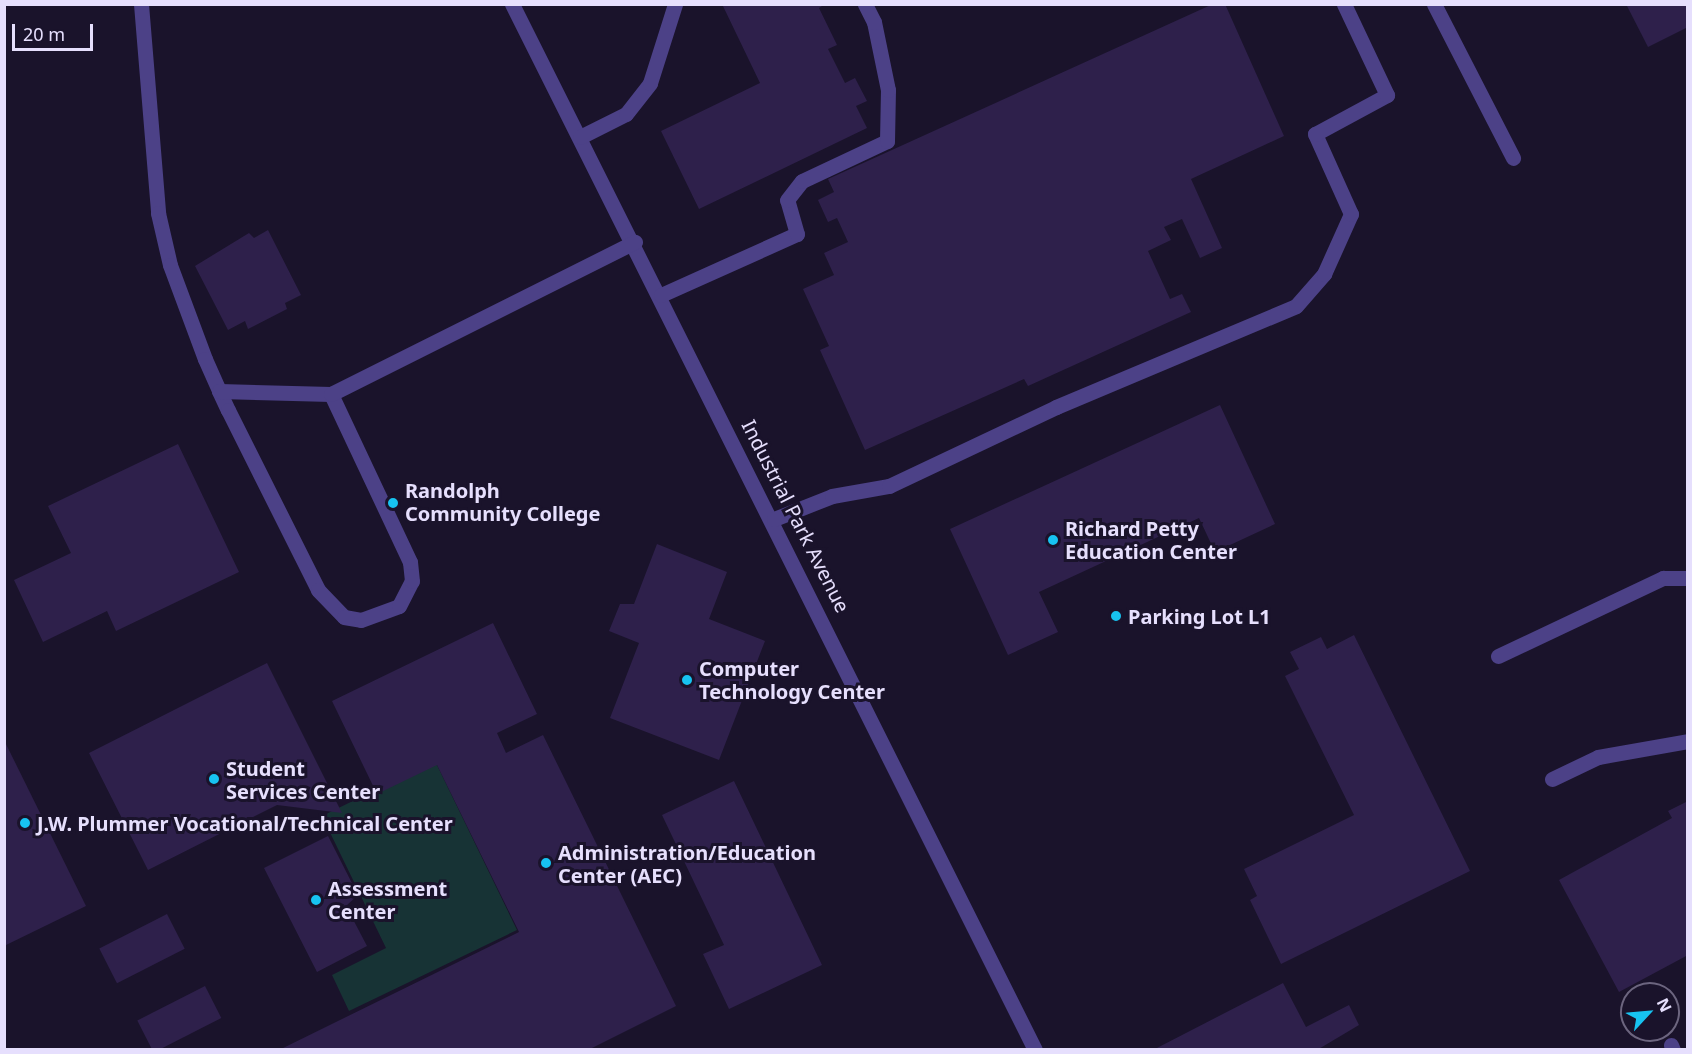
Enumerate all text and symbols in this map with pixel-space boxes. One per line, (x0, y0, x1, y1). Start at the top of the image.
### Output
scale bar (15, 12, 96, 50)
text: 20 m (23, 22, 65, 46)
street label: Industrial Park Avenue (737, 416, 855, 616)
place label: Randolph Community College (405, 479, 600, 526)
marker: Randolph Community College (386, 496, 400, 510)
place label: Richard Petty Education Center (1065, 516, 1237, 563)
marker: Richard Petty Education Center (1046, 533, 1060, 547)
place label: Parking Lot L1 (1128, 604, 1271, 628)
marker: Parking Lot L1 (1109, 609, 1123, 623)
place label: Computer Technology Center (699, 656, 885, 703)
marker: Computer Technology Center (680, 673, 694, 687)
place label: Student Services Center (226, 756, 380, 803)
marker: Student Services Center (207, 772, 221, 786)
place label: J.W. Plummer Vocational/Technical Center (37, 811, 453, 835)
marker: J.W. Plummer Vocational/Technical Center (18, 816, 32, 830)
place label: Administration/Education Center (AEC) (558, 840, 816, 887)
marker: Administration/Education Center (AEC) (539, 856, 553, 870)
place label: Assessment Center (328, 876, 447, 923)
marker: Assessment Center (309, 893, 323, 907)
north arrow (1620, 982, 1680, 1042)
text: N (1652, 994, 1677, 1016)

